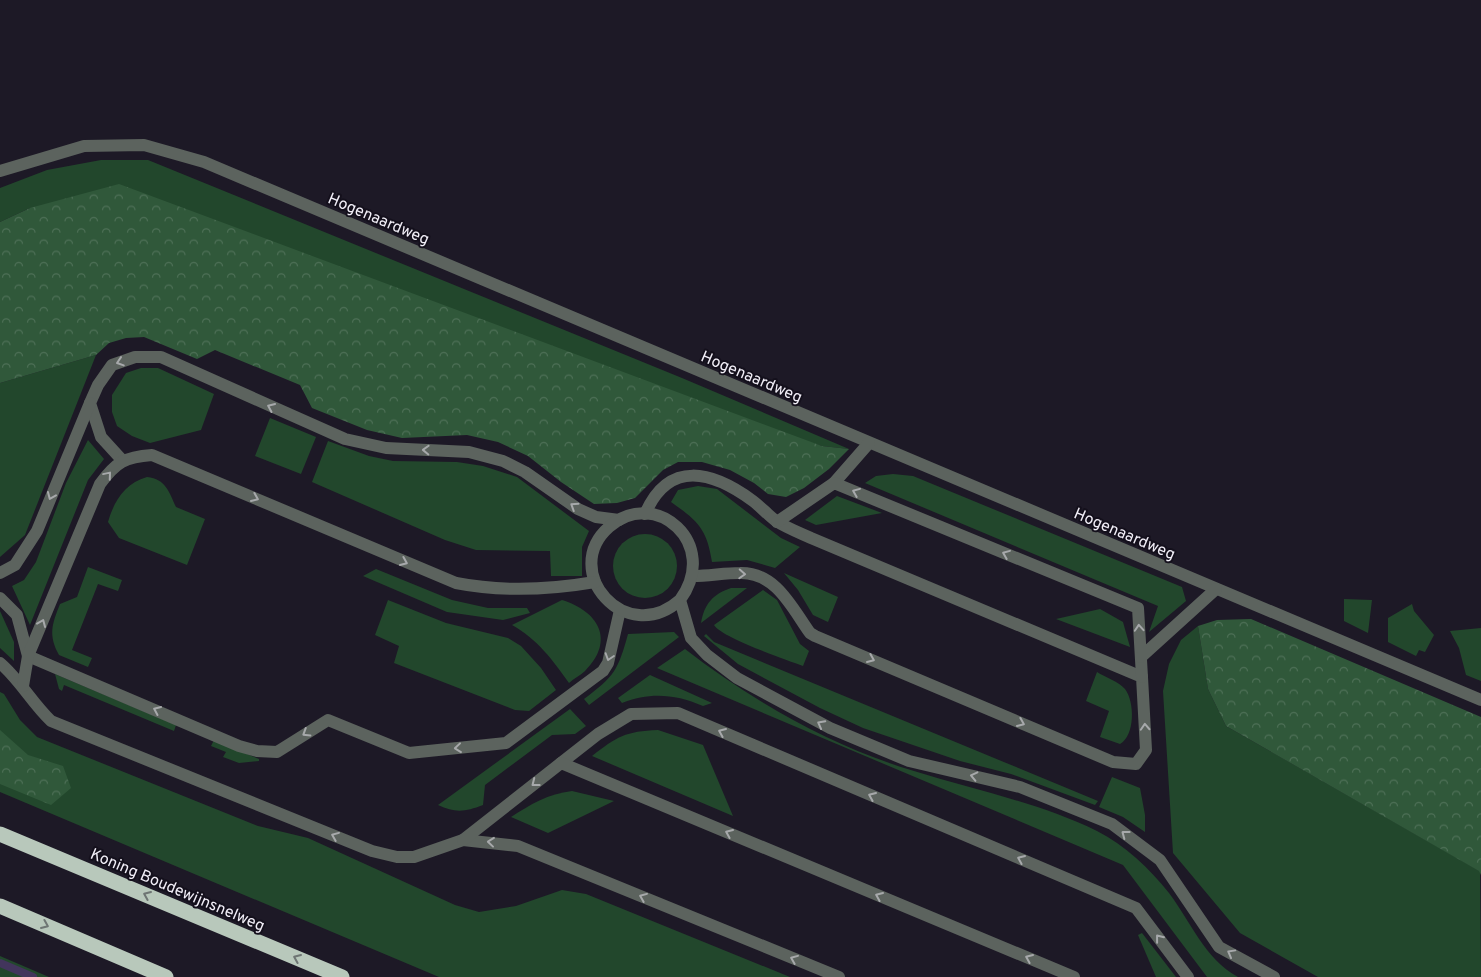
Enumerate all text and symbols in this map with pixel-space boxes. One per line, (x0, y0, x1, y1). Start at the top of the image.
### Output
street label: Hogenaardweg (324, 189, 432, 250)
street label: Hogenaardweg (697, 347, 805, 408)
one-way arrow (116, 356, 125, 366)
one-way arrow (267, 402, 276, 413)
one-way arrow (421, 445, 429, 455)
one-way arrow (102, 471, 111, 480)
one-way arrow (852, 488, 861, 498)
one-way arrow (47, 491, 57, 500)
one-way arrow (250, 492, 259, 502)
one-way arrow (570, 503, 579, 512)
street label: Hogenaardweg (1070, 504, 1178, 565)
one-way arrow (1002, 550, 1011, 560)
one-way arrow (400, 556, 408, 566)
one-way arrow (738, 569, 746, 579)
one-way arrow (36, 619, 46, 628)
one-way arrow (1133, 624, 1144, 632)
one-way arrow (605, 653, 615, 661)
one-way arrow (866, 653, 875, 664)
one-way arrow (153, 706, 162, 717)
one-way arrow (1016, 716, 1025, 727)
one-way arrow (817, 720, 826, 730)
one-way arrow (1139, 723, 1150, 731)
one-way arrow (302, 727, 311, 737)
one-way arrow (718, 727, 727, 738)
one-way arrow (453, 742, 461, 753)
one-way arrow (970, 771, 979, 782)
one-way arrow (532, 778, 541, 786)
one-way arrow (868, 791, 877, 802)
one-way arrow (725, 829, 734, 840)
one-way arrow (1122, 831, 1131, 839)
one-way arrow (331, 832, 340, 842)
one-way arrow (487, 837, 495, 848)
street label: Koning Boudewijnsnelweg (87, 845, 268, 937)
one-way arrow (1017, 855, 1026, 866)
one-way arrow (143, 890, 152, 901)
one-way arrow (875, 891, 884, 902)
one-way arrow (639, 893, 648, 904)
one-way arrow (40, 919, 49, 930)
one-way arrow (1156, 935, 1164, 944)
one-way arrow (1228, 949, 1237, 959)
one-way arrow (293, 954, 302, 964)
one-way arrow (790, 954, 799, 965)
one-way arrow (1025, 954, 1034, 965)

